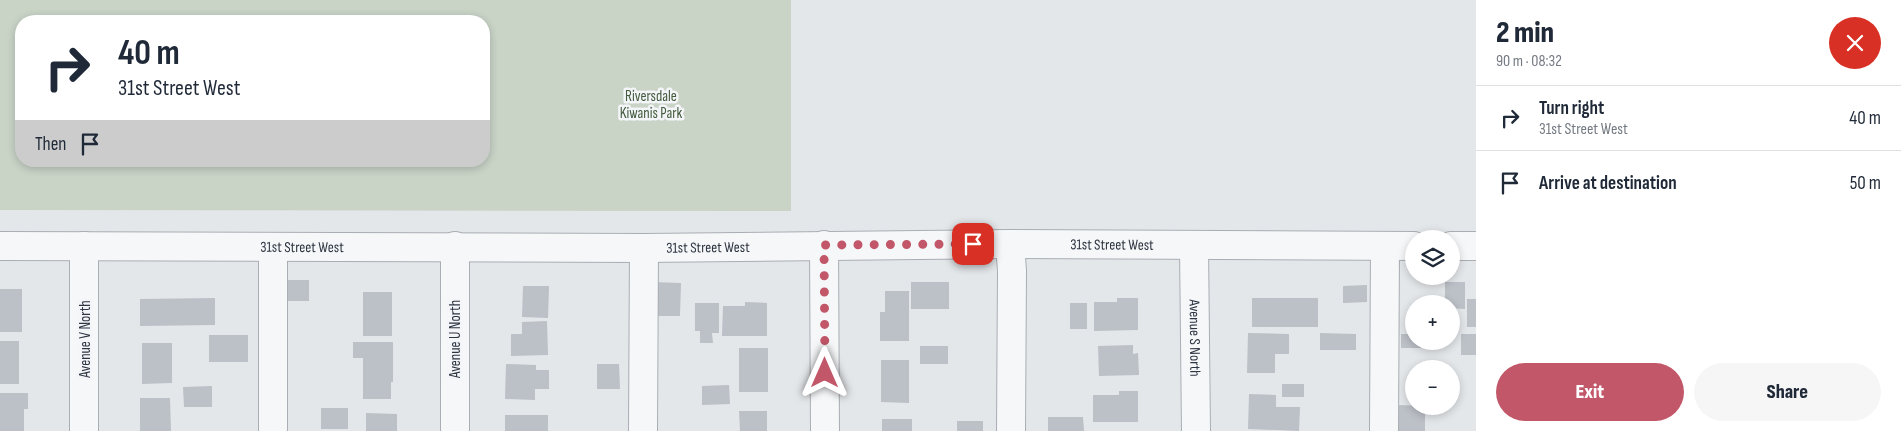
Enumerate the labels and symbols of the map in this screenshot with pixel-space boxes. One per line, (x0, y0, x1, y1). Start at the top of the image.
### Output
park label: Riversdale Kiwanis Park (620, 87, 683, 123)
pin (952, 223, 994, 265)
street label: 31st Street West (1070, 235, 1154, 255)
street label: 31st Street West (260, 238, 344, 257)
street label: 31st Street West (666, 238, 750, 258)
street label: Avenue S North (1185, 298, 1204, 377)
street label: Avenue V North (76, 300, 95, 379)
street label: Avenue U North (446, 300, 465, 379)
position arrow (798, 346, 850, 398)

